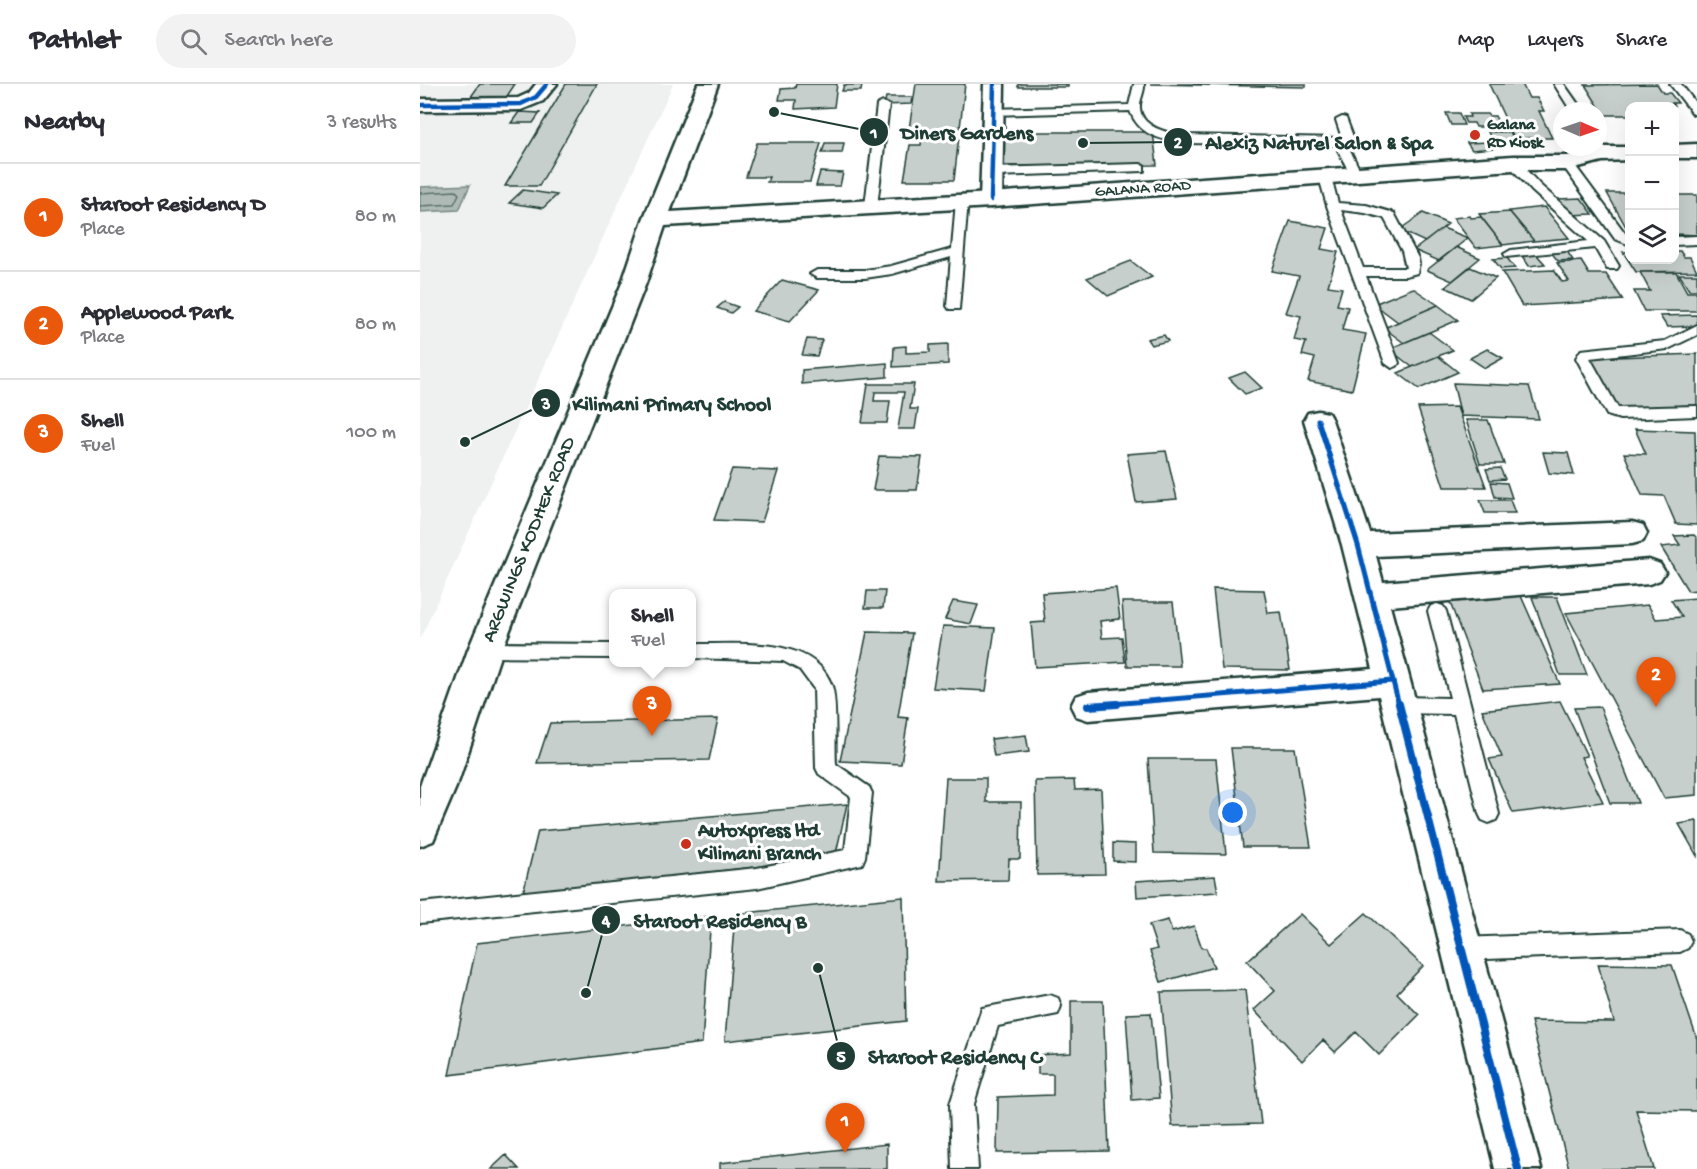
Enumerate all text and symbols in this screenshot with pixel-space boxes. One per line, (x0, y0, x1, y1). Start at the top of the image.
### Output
search box (156, 14, 576, 68)
text: Pathlet (30, 25, 120, 58)
icon: search (177, 25, 210, 58)
text: Search here (225, 28, 333, 54)
text: Map (1458, 29, 1494, 54)
text: Layers (1527, 29, 1583, 54)
text: Share (1616, 29, 1667, 54)
north arrow (1553, 102, 1607, 156)
map controls (1625, 102, 1679, 264)
button: + (1625, 102, 1679, 156)
text: Nearby (24, 108, 105, 139)
text: 3 results (327, 112, 396, 135)
callout: Diners Gardens (859, 112, 1045, 151)
place label: Galana RD Kiosk (1486, 117, 1545, 154)
callout: Alexiz Naturel Salon & Spa (1163, 122, 1445, 161)
text: Diners Gardens (899, 123, 1034, 148)
text: 1 (869, 124, 878, 145)
marker: Galana RD Kiosk (1468, 128, 1482, 142)
text: Alexiz Naturel Salon & Spa (1204, 133, 1434, 158)
text: 2 (1174, 134, 1183, 155)
button: − (1625, 156, 1679, 210)
street label: GALANA ROAD (1094, 177, 1192, 203)
text: Staroot Residency D (81, 193, 266, 219)
text: 1 (39, 206, 48, 229)
text: 80 m (355, 206, 396, 229)
button: layers (1625, 210, 1679, 264)
text: Place (81, 219, 125, 242)
text: Applewood Park (81, 301, 232, 327)
text: 2 (39, 314, 48, 337)
text: 80 m (355, 314, 396, 337)
text: Place (81, 327, 125, 350)
callout: Kilimani Primary School (531, 383, 784, 422)
text: Kilimani Primary School (572, 394, 772, 419)
text: 3 (540, 395, 551, 416)
text: Shell (81, 409, 124, 435)
text: 3 (38, 422, 49, 445)
text: 100 m (346, 422, 396, 445)
street label: ARGWINGS KODHEK ROAD (478, 433, 582, 646)
text: Fuel (81, 435, 115, 458)
popup (609, 589, 696, 667)
text: Shell (631, 604, 674, 630)
text: Fuel (631, 630, 665, 653)
pin: 2 (1636, 658, 1676, 707)
pin: 3 (632, 686, 672, 736)
your location (1218, 798, 1247, 827)
place label: AutoXpress ltd Kilimani Branch (697, 821, 822, 867)
marker: AutoXpress ltd Kilimani Branch (679, 837, 693, 851)
callout: Staroot Residency B (591, 900, 818, 939)
text: Staroot Residency B (633, 911, 808, 936)
text: 4 (601, 912, 611, 933)
callout: Staroot Residency C (826, 1037, 1054, 1076)
text: Staroot Residency C (868, 1047, 1044, 1072)
text: 5 (836, 1048, 846, 1069)
pin: 1 (826, 1104, 864, 1153)

